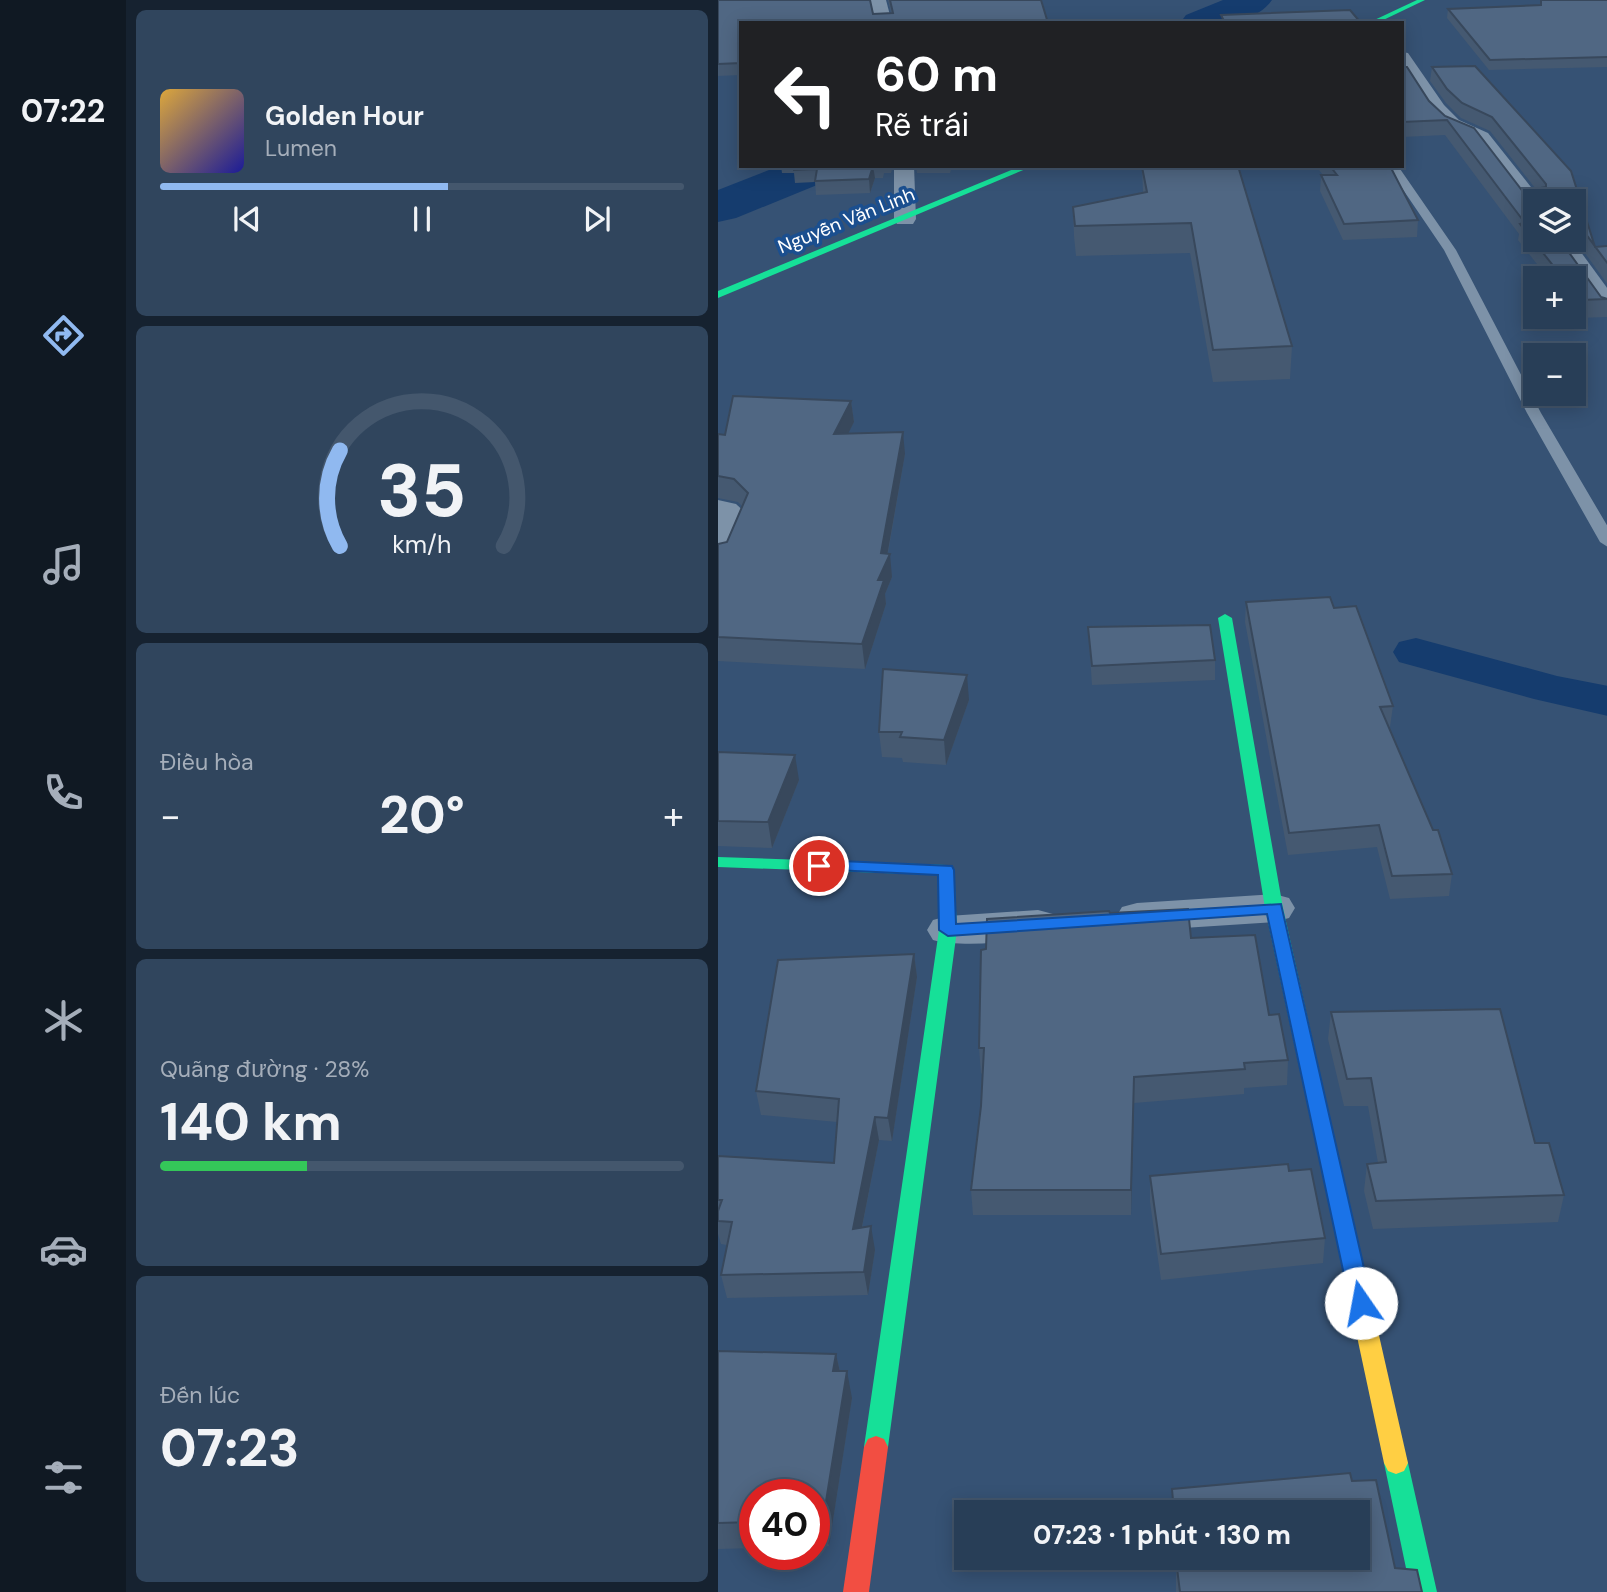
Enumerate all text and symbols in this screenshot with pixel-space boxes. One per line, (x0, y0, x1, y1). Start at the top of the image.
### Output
text: 60 m (875, 42, 998, 106)
icon: left (760, 49, 851, 140)
text: 07:22 (21, 90, 105, 132)
text: Golden Hour (265, 99, 424, 133)
text: Rẽ trái (875, 104, 969, 146)
text: Lumen (265, 133, 337, 163)
street label: Nguyễn Văn Linh (774, 182, 918, 259)
map controls (1523, 189, 1586, 406)
button: layers (1523, 189, 1586, 252)
icon: previous (228, 200, 266, 238)
icon: pause (403, 200, 441, 238)
icon: next (578, 200, 616, 238)
button: + (1523, 266, 1586, 329)
icon: directions (39, 311, 88, 360)
button: − (1523, 343, 1586, 406)
text: 35 (377, 444, 467, 539)
text: km/h (392, 527, 452, 560)
icon: music (39, 540, 88, 589)
text: Điều hòa (160, 747, 254, 777)
icon: phone (39, 768, 88, 817)
text: 20° (379, 781, 465, 849)
text: − (160, 791, 181, 841)
text: + (663, 791, 684, 841)
pin (789, 836, 849, 896)
icon: arrive (800, 847, 838, 885)
icon: climate (39, 996, 88, 1045)
text: Quãng đường · 28% (160, 1054, 369, 1084)
text: 140 km (160, 1088, 342, 1156)
icon: car (39, 1225, 88, 1274)
position arrow (1324, 1266, 1398, 1340)
text: Đến lúc (160, 1380, 240, 1410)
text: 07:23 (160, 1414, 299, 1482)
icon: filters (39, 1453, 88, 1502)
speed limit sign: 40 (739, 1479, 830, 1570)
text: 07:23 · 1 phút · 130 m (1033, 1518, 1291, 1552)

